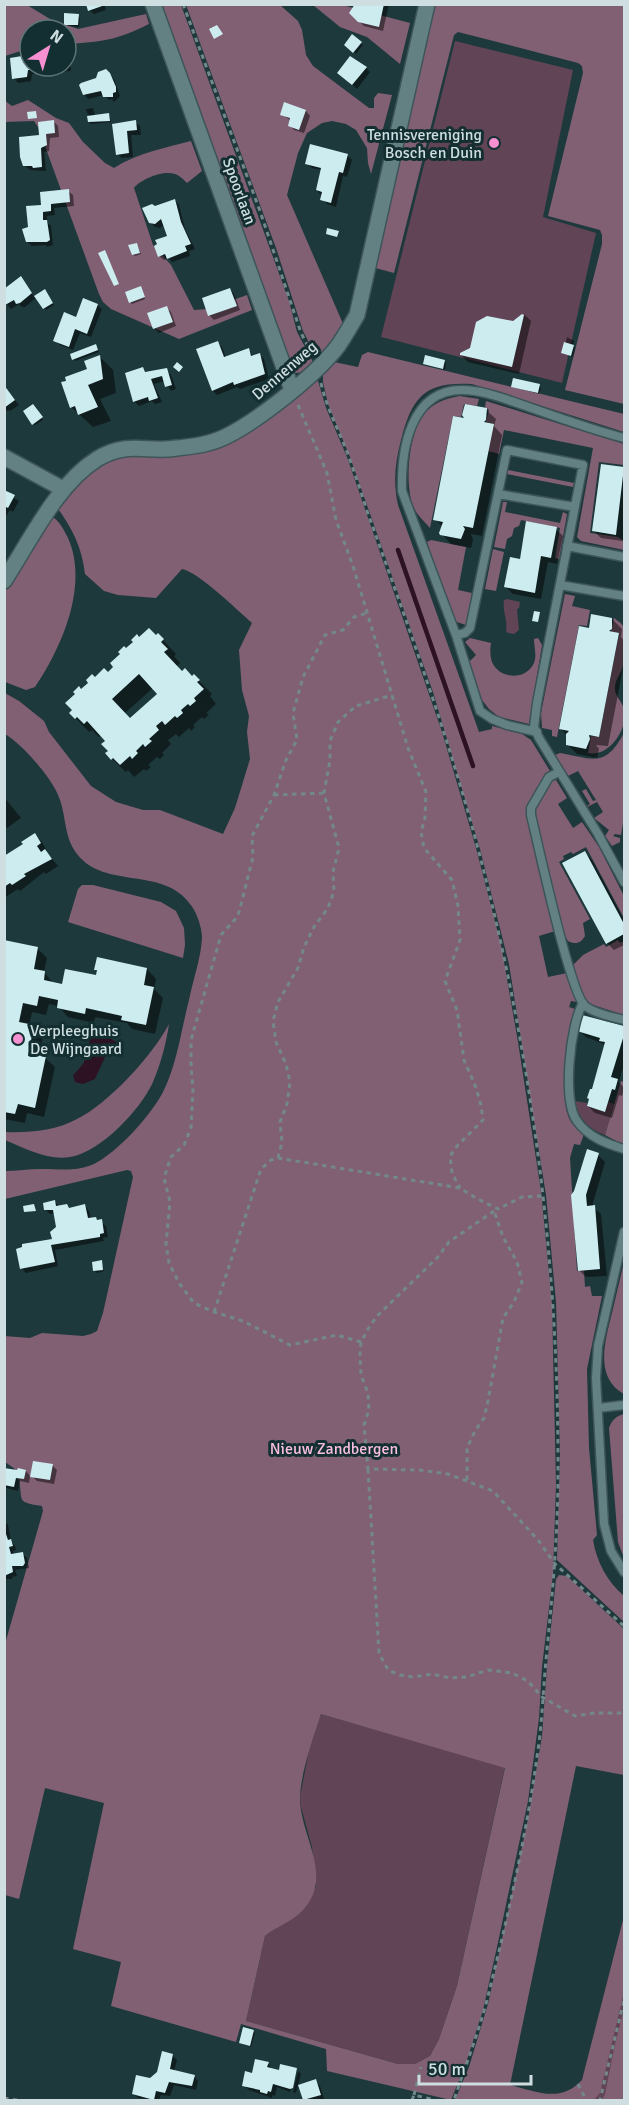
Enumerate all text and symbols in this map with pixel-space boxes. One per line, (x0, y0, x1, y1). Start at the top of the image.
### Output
north arrow (18, 18, 78, 78)
text: N (46, 25, 67, 48)
place label: Tennisvereniging Bosch en Duin (367, 125, 482, 163)
marker: Tennisvereniging Bosch en Duin (487, 136, 501, 150)
street label: Spoorlaan (218, 155, 260, 227)
street label: Dennenweg (248, 337, 321, 405)
place label: Verpleeghuis De Wijngaard (30, 1021, 122, 1059)
marker: Verpleeghuis De Wijngaard (11, 1032, 25, 1046)
park label: Nieuw Zandbergen (270, 1439, 398, 1459)
scale bar (419, 2048, 532, 2086)
text: 50 m (428, 2058, 466, 2080)

